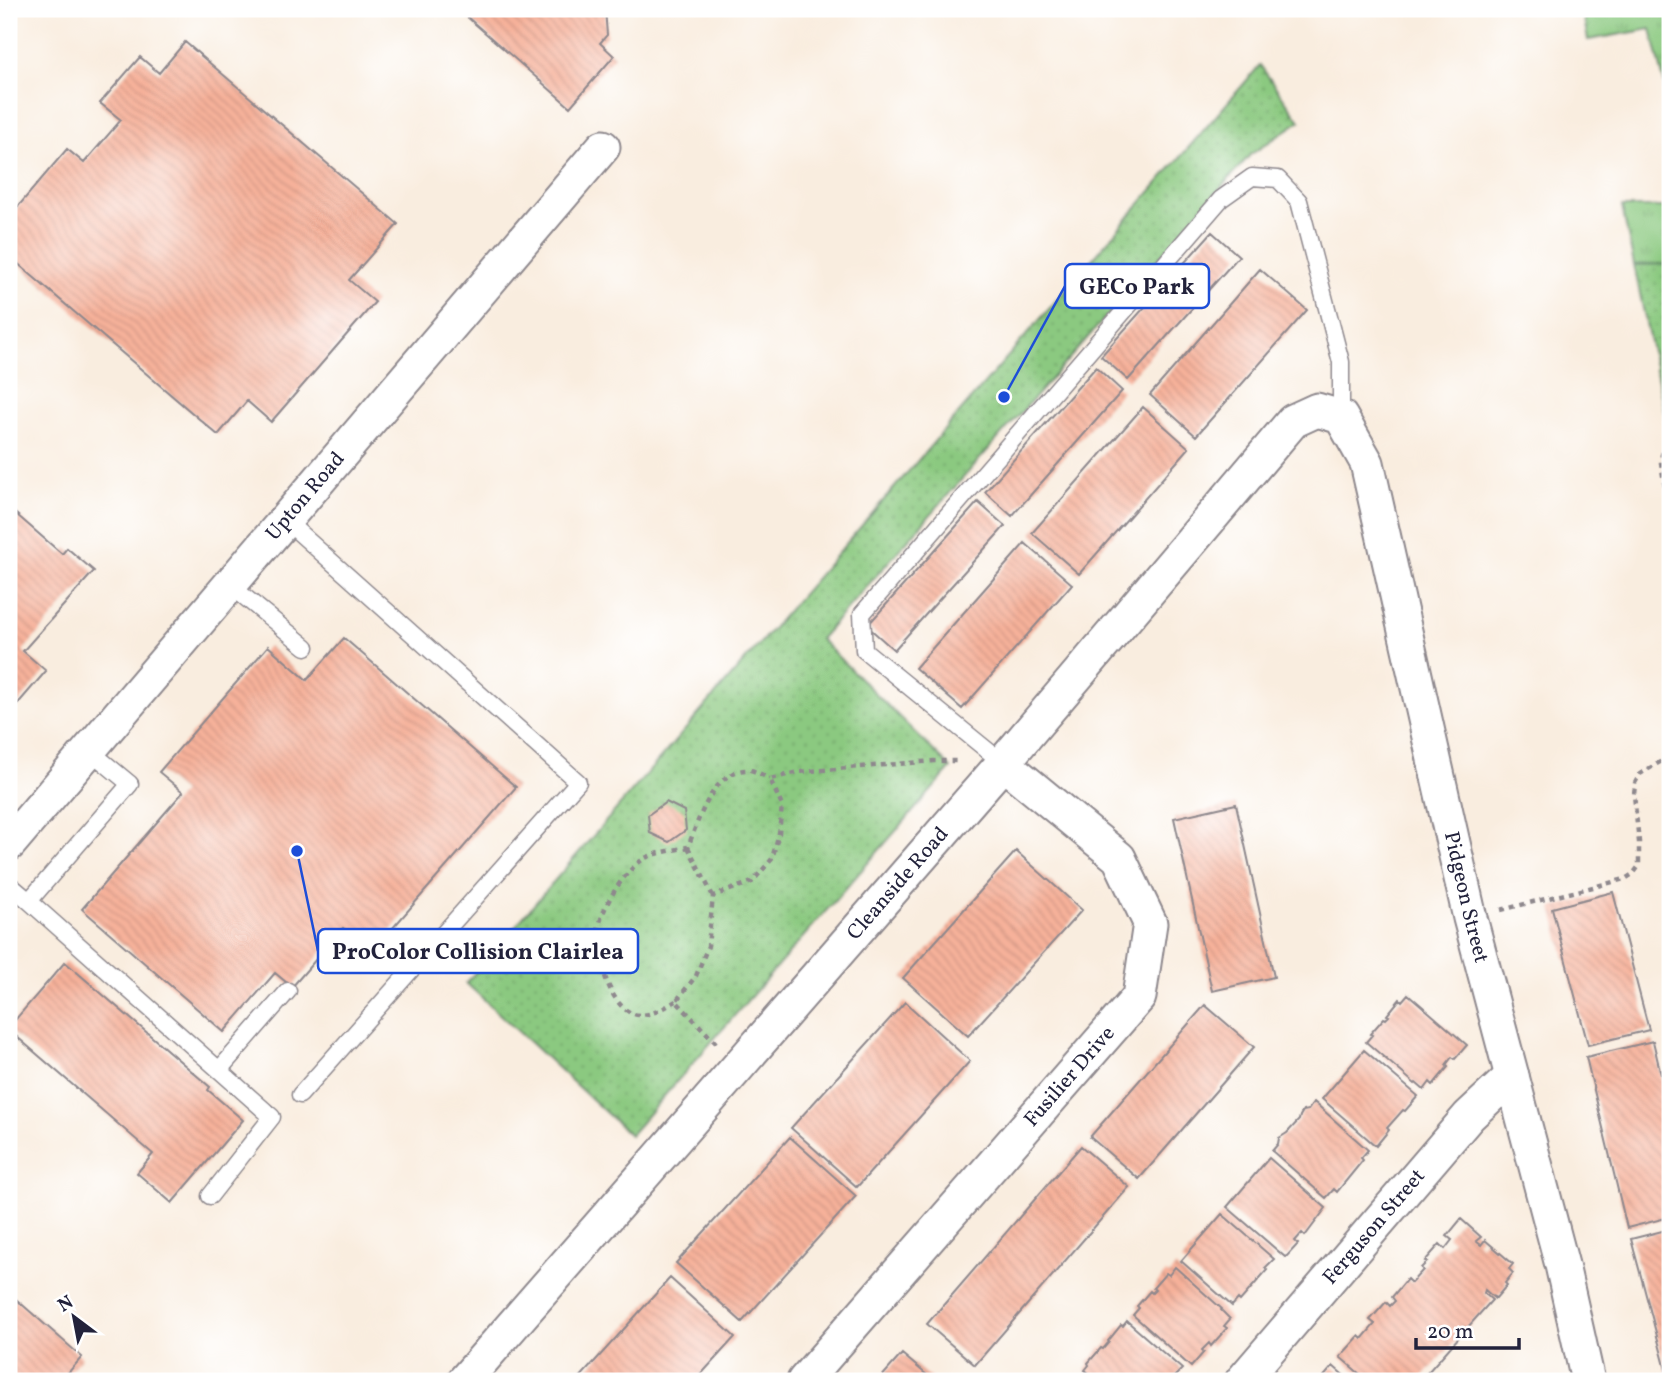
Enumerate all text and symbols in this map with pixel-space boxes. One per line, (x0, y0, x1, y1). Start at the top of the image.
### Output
callout: GECo Park (1065, 264, 1209, 308)
text: GECo Park (1079, 272, 1195, 304)
street label: Upton Road (259, 445, 352, 547)
street label: Cleanside Road (840, 821, 955, 947)
street label: Pidgeon Street (1436, 829, 1496, 966)
callout: ProColor Collision Clairlea (318, 929, 638, 973)
text: ProColor Collision Clairlea (332, 937, 624, 969)
street label: Fusilier Drive (1017, 1020, 1122, 1133)
street label: Ferguson Street (1316, 1163, 1432, 1291)
north arrow (38, 1282, 108, 1352)
text: N (53, 1289, 79, 1319)
scale bar (1416, 1306, 1520, 1350)
text: 20 m (1427, 1318, 1473, 1347)

